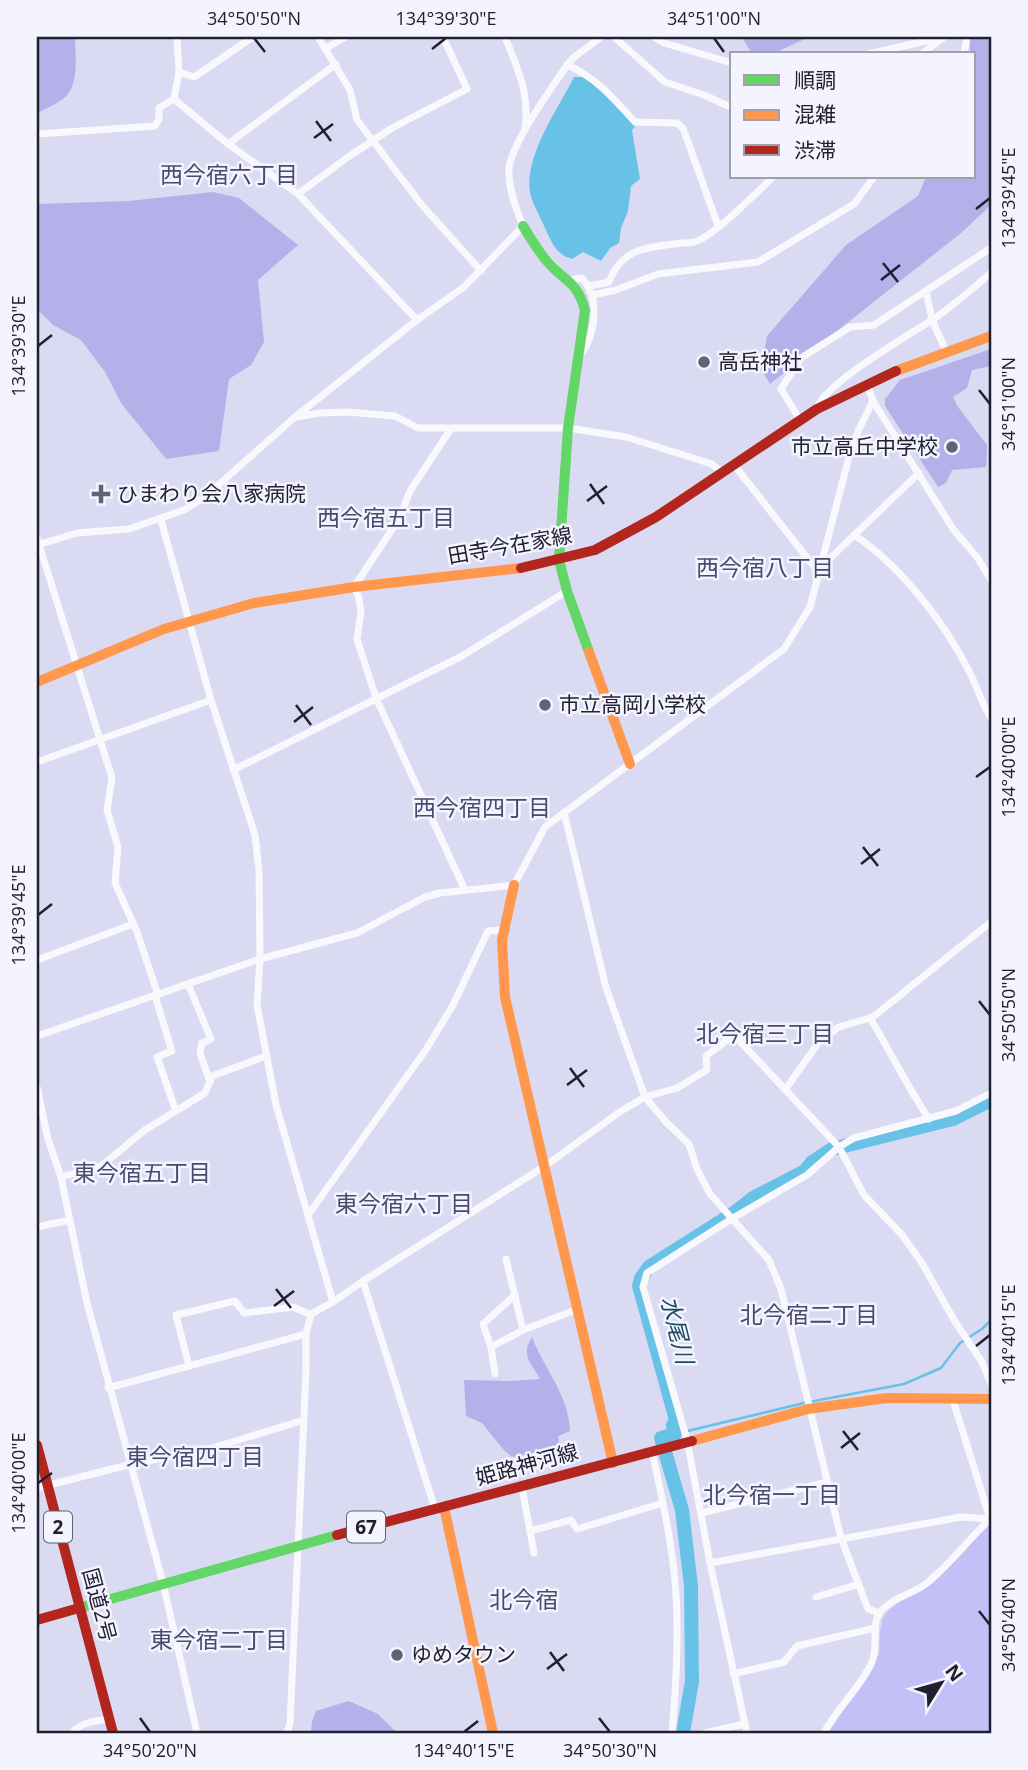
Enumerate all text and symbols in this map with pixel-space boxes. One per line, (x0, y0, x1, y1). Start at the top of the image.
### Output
text: 34°50'50"N (207, 6, 301, 30)
text: 134°39'30"E (396, 6, 496, 30)
text: 34°51'00"N (667, 6, 761, 30)
legend (730, 52, 976, 178)
text: 順調 (794, 66, 836, 94)
text: 混雑 (794, 100, 836, 128)
text: 渋滞 (794, 136, 836, 164)
text: 134°39'45"E (996, 148, 1020, 248)
district label: 西今宿六丁目 (160, 158, 298, 190)
text: 134°39'30"E (6, 296, 30, 396)
place label: 高岳神社 (718, 347, 802, 375)
marker: 高岳神社 (696, 354, 712, 370)
text: 34°51'00"N (996, 357, 1020, 451)
place label: 市立高丘中学校 (791, 432, 938, 460)
marker: 市立高丘中学校 (944, 439, 960, 455)
place label: ひまわり会八家病院 (117, 479, 306, 507)
marker: ひまわり会八家病院 (91, 484, 111, 504)
district label: 西今宿五丁目 (317, 501, 455, 533)
street label: 田寺今在家線 (445, 520, 574, 570)
district label: 西今宿八丁目 (696, 551, 834, 583)
place label: 市立高岡小学校 (559, 690, 706, 718)
marker: 市立高岡小学校 (537, 697, 553, 713)
text: 134°40'00"E (996, 717, 1020, 817)
district label: 西今宿四丁目 (413, 791, 551, 823)
text: 134°39'45"E (6, 865, 30, 965)
text: 34°50'50"N (996, 968, 1020, 1062)
district label: 北今宿三丁目 (696, 1017, 834, 1049)
district label: 東今宿五丁目 (73, 1156, 211, 1188)
district label: 東今宿六丁目 (335, 1187, 473, 1219)
text: 134°40'15"E (996, 1285, 1020, 1385)
water label: 水尾川 (654, 1292, 703, 1370)
district label: 北今宿二丁目 (740, 1298, 878, 1330)
text: 134°40'00"E (6, 1433, 30, 1533)
street label: 姫路神河線 (472, 1437, 581, 1491)
district label: 東今宿四丁目 (126, 1440, 264, 1472)
district label: 北今宿一丁目 (703, 1478, 841, 1510)
road number: 2 (44, 1512, 72, 1542)
road number: 67 (347, 1512, 385, 1542)
street label: 国道2号 (77, 1565, 123, 1645)
text: 34°50'40"N (996, 1578, 1020, 1672)
district label: 北今宿 (490, 1583, 559, 1615)
district label: 東今宿二丁目 (150, 1623, 288, 1655)
place label: ゆめタウン (411, 1640, 516, 1668)
marker: ゆめタウン (389, 1647, 405, 1663)
north arrow (906, 1648, 976, 1718)
text: N (940, 1659, 970, 1687)
text: 34°50'20"N (103, 1738, 197, 1762)
text: 134°40'15"E (414, 1738, 514, 1762)
text: 34°50'30"N (563, 1738, 657, 1762)

